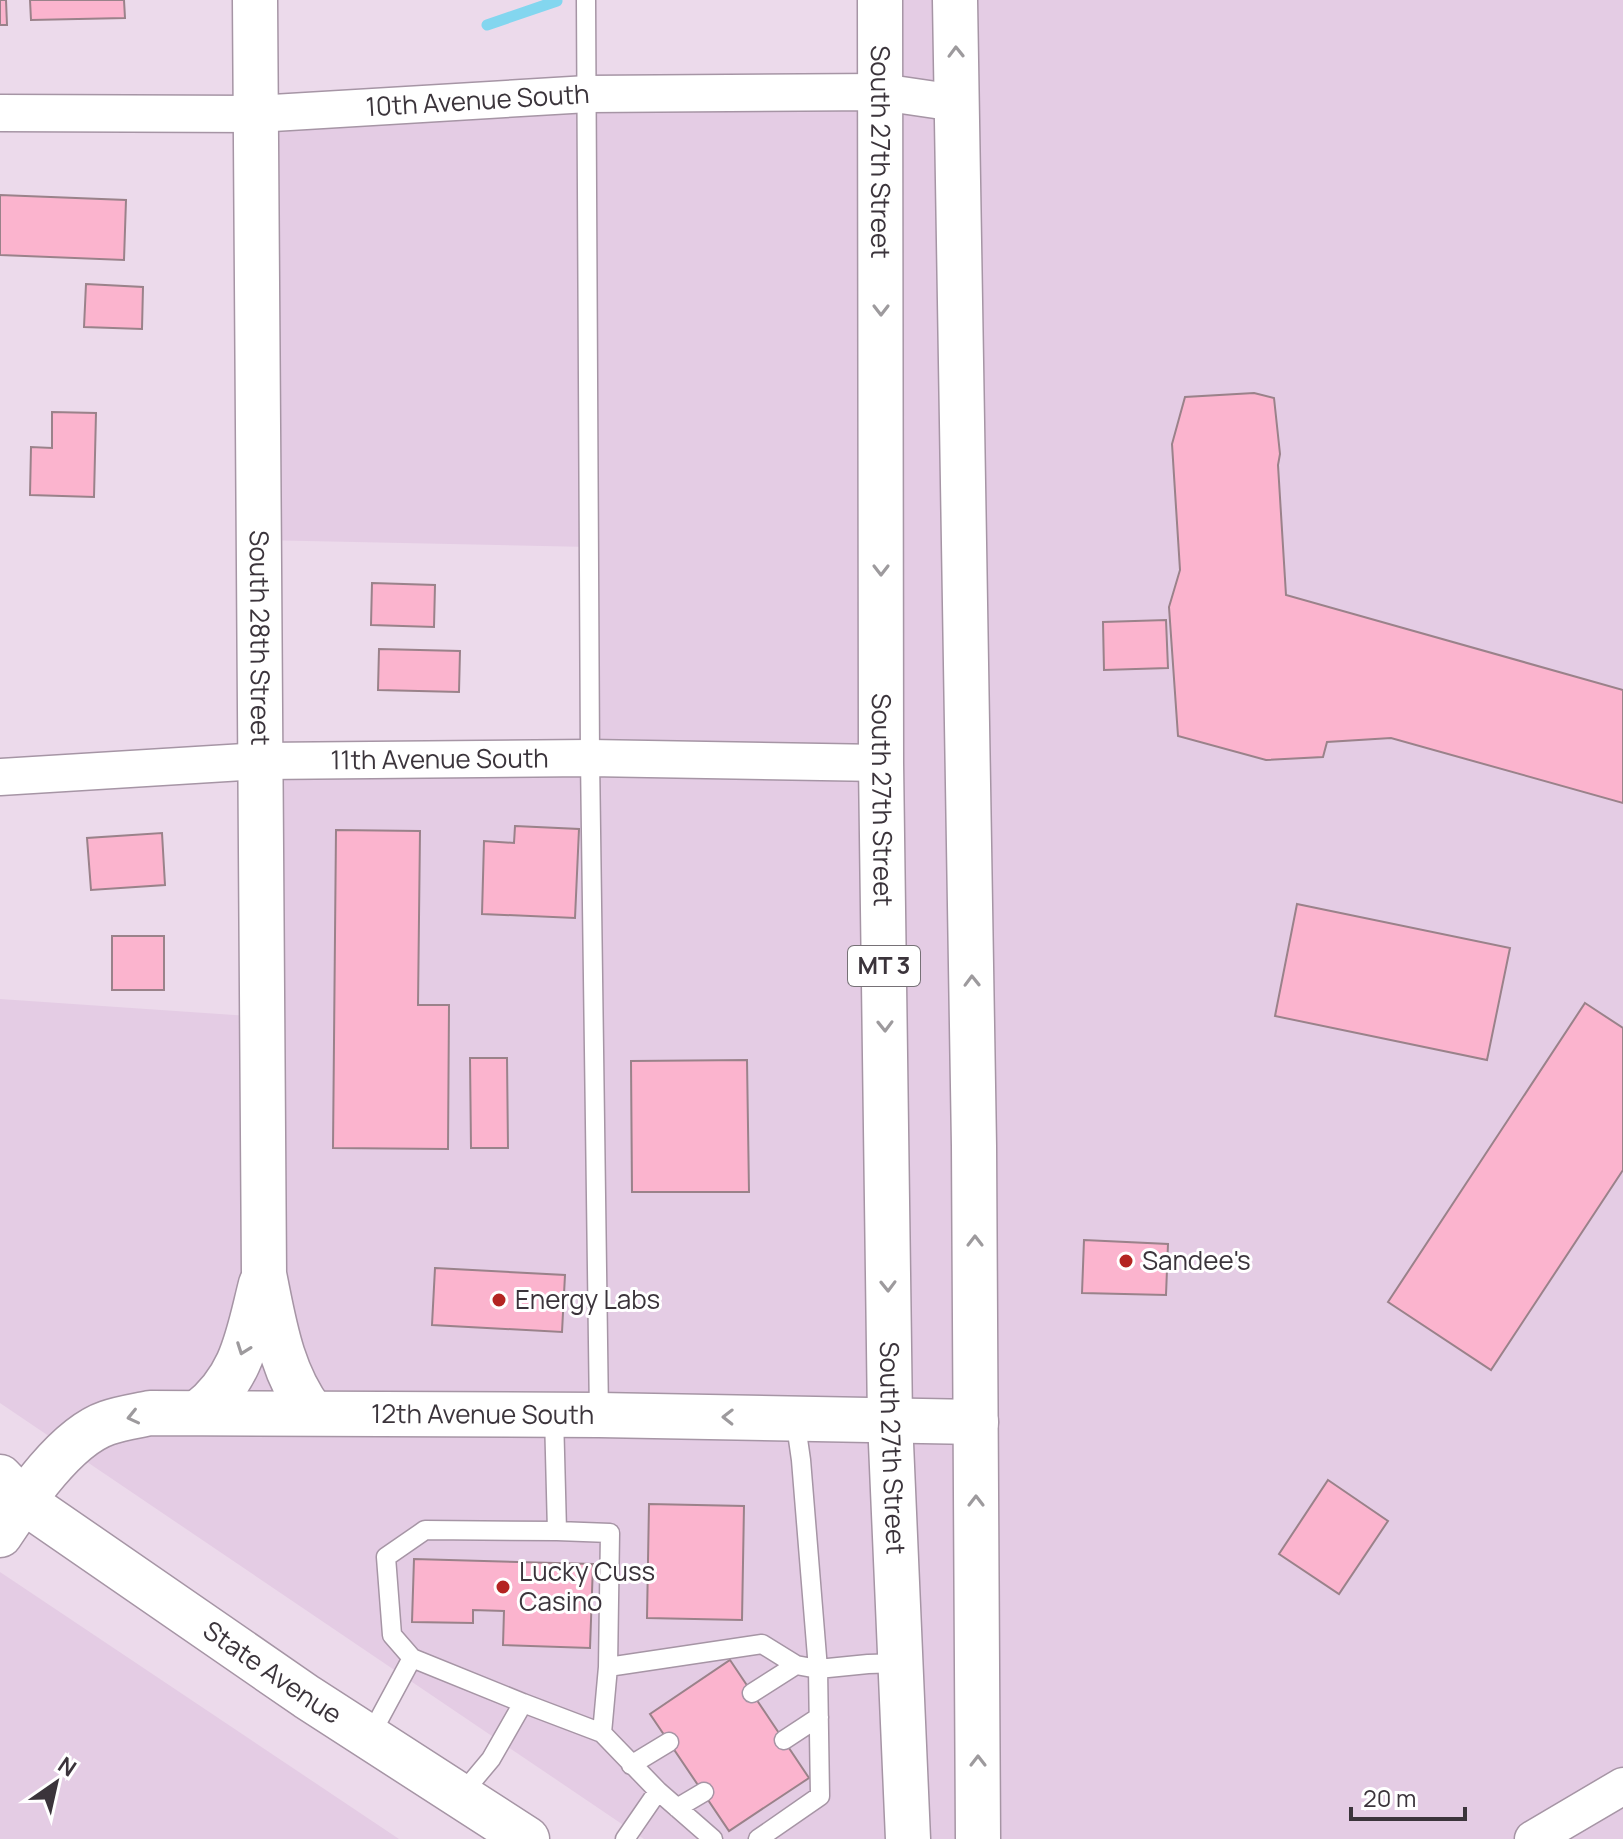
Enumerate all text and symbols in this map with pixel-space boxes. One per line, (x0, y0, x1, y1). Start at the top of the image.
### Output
street label: South 27th Street (863, 45, 899, 259)
one-way arrow (947, 45, 965, 58)
street label: 10th Avenue South (365, 75, 590, 124)
one-way arrow (872, 304, 890, 317)
street label: South 28th Street (242, 530, 279, 746)
one-way arrow (872, 564, 890, 577)
street label: South 27th Street (864, 693, 902, 907)
street label: 11th Avenue South (330, 739, 549, 777)
road number: MT 3 (848, 946, 920, 986)
one-way arrow (963, 974, 980, 987)
one-way arrow (876, 1020, 893, 1033)
one-way arrow (966, 1234, 984, 1247)
place label: Sandee's (1142, 1242, 1251, 1278)
marker: Sandee's (1117, 1252, 1135, 1270)
one-way arrow (880, 1280, 897, 1293)
place label: Energy Labs (515, 1281, 660, 1317)
marker: Energy Labs (490, 1291, 508, 1309)
one-way arrow (237, 1341, 253, 1355)
street label: South 27th Street (872, 1341, 915, 1555)
street label: 12th Avenue South (371, 1395, 594, 1432)
one-way arrow (127, 1407, 140, 1424)
one-way arrow (721, 1408, 734, 1426)
one-way arrow (968, 1494, 985, 1507)
place label: Lucky Cuss Casino (519, 1553, 655, 1619)
marker: Lucky Cuss Casino (494, 1578, 512, 1596)
street label: State Avenue (197, 1612, 349, 1732)
north arrow (16, 1743, 96, 1823)
text: N (52, 1750, 82, 1783)
one-way arrow (969, 1754, 987, 1767)
scale bar (1351, 1771, 1465, 1821)
text: 20 m (1363, 1781, 1416, 1814)

